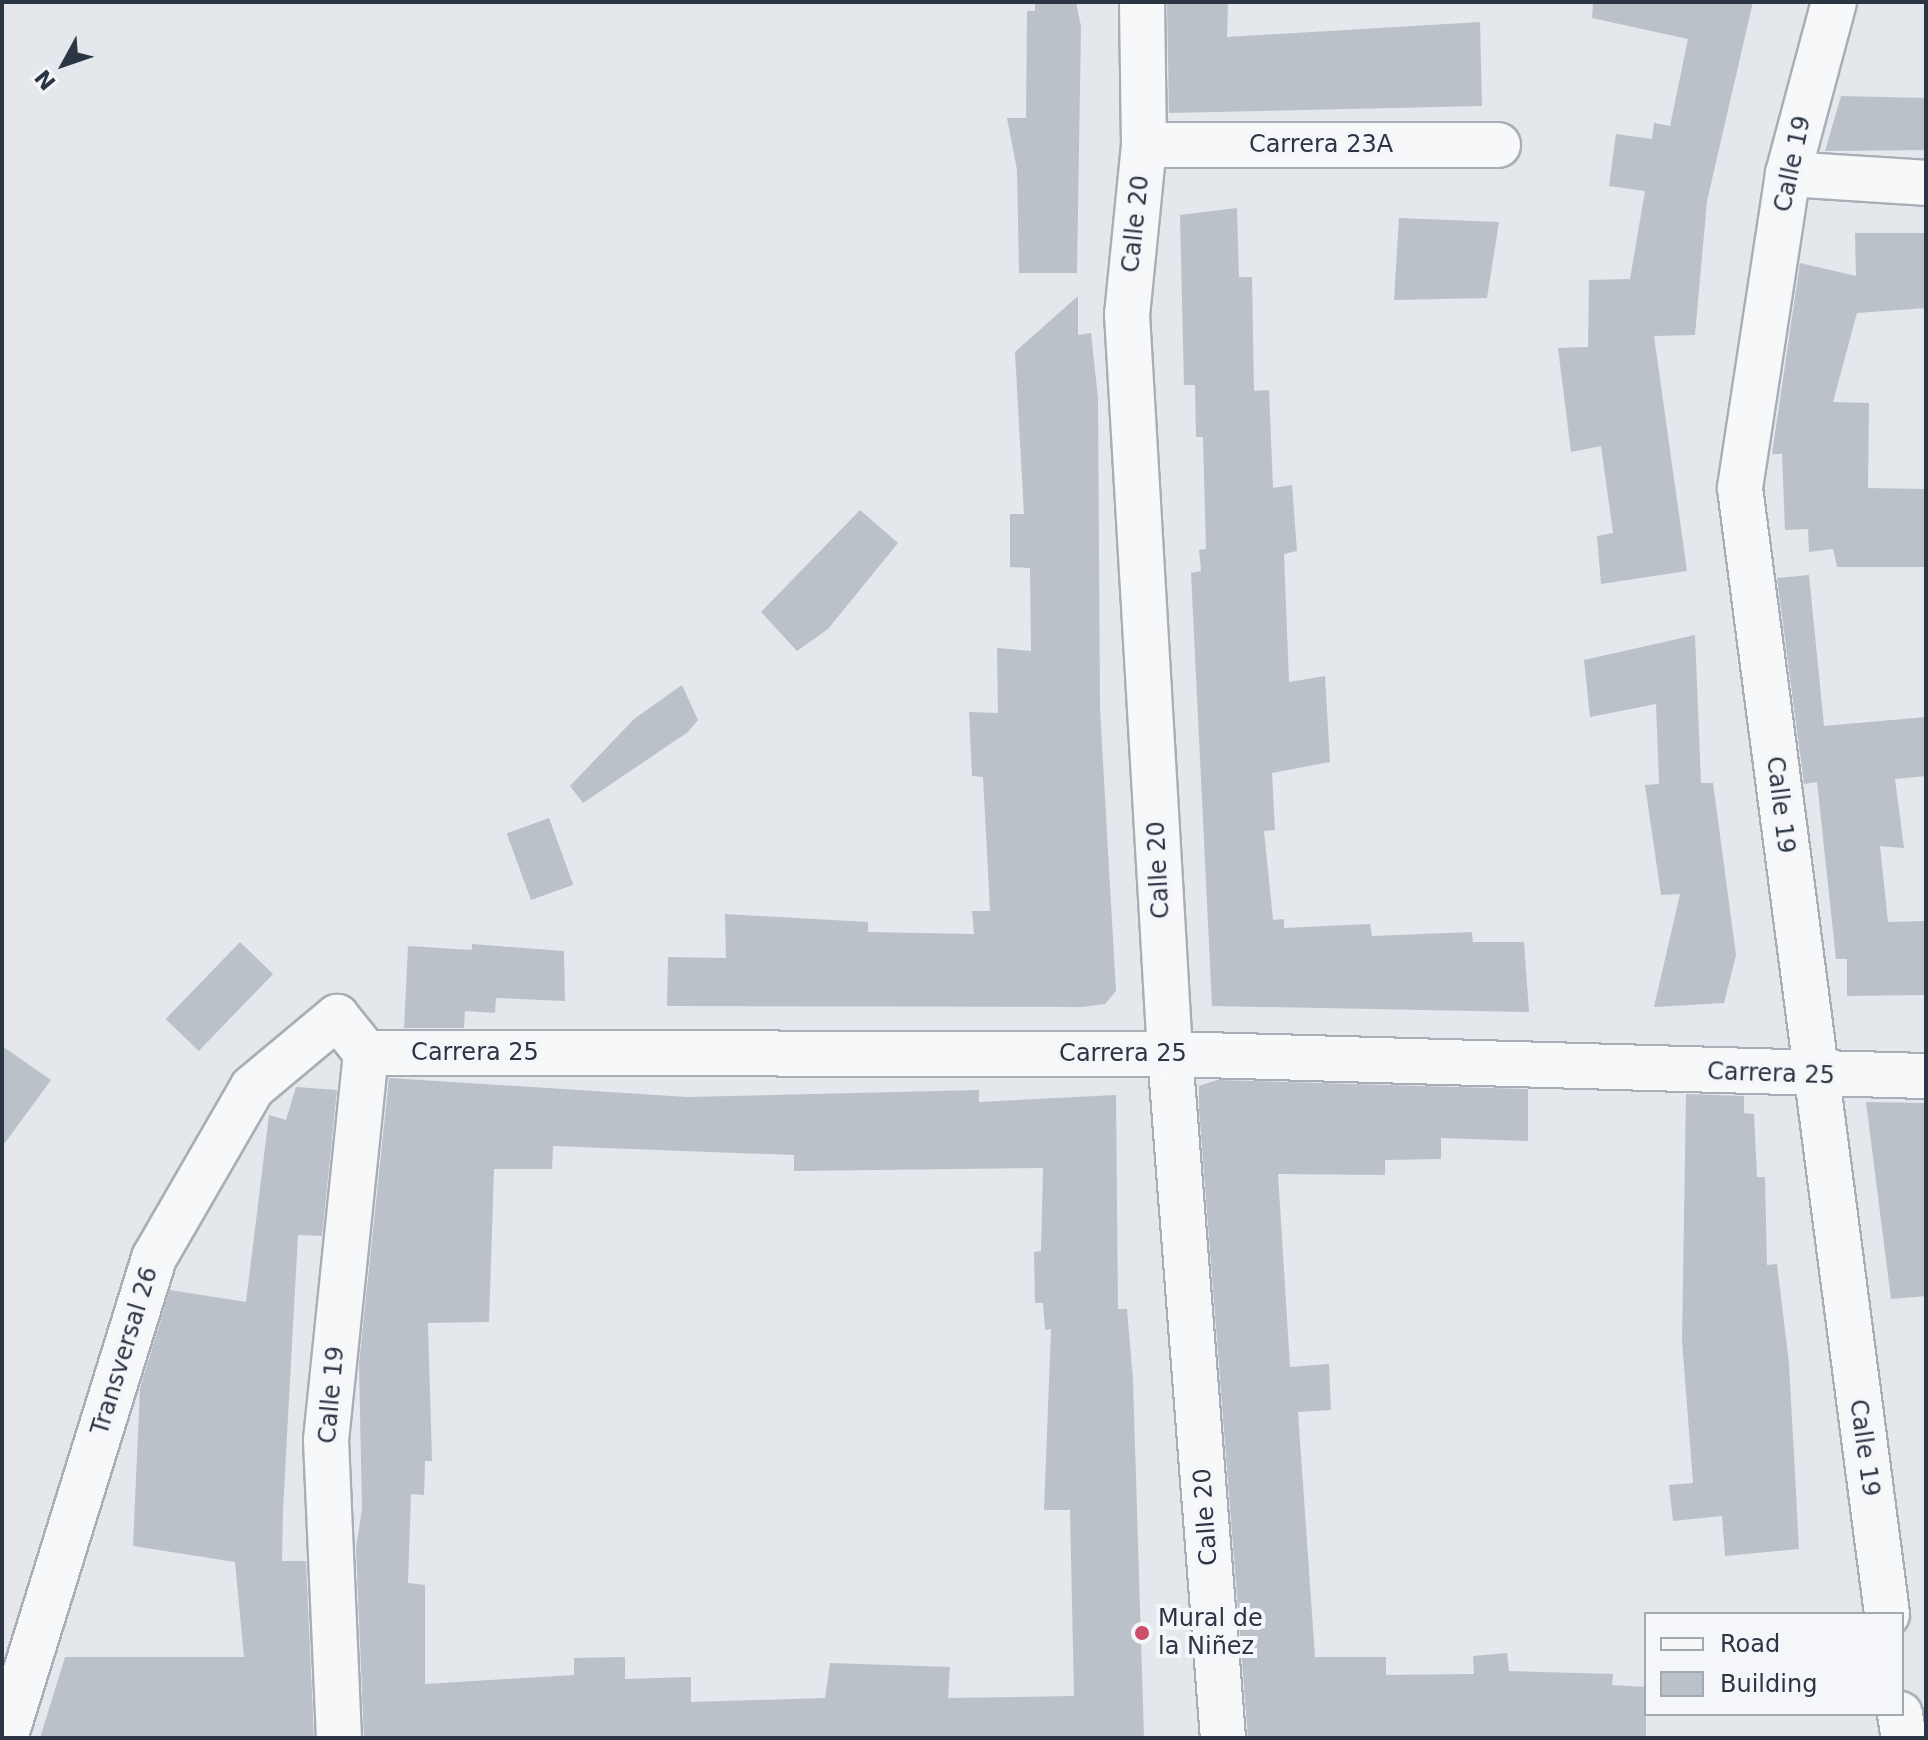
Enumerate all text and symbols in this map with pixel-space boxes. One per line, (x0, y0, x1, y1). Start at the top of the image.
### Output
north arrow (24, 24, 104, 104)
text: N (30, 65, 61, 95)
street label: Calle 19 (1769, 113, 1817, 215)
street label: Carrera 23A (1249, 131, 1393, 159)
street label: Calle 20 (1117, 174, 1155, 274)
street label: Calle 19 (1760, 755, 1800, 855)
street label: Calle 20 (1142, 820, 1176, 920)
street label: Carrera 25 (411, 1039, 539, 1067)
street label: Carrera 25 (1059, 1040, 1187, 1068)
street label: Carrera 25 (1707, 1057, 1835, 1091)
street label: Transversal 26 (86, 1263, 164, 1439)
street label: Calle 19 (313, 1345, 351, 1445)
street label: Calle 19 (1843, 1398, 1885, 1498)
street label: Calle 20 (1188, 1467, 1224, 1567)
place label: Mural de la Niñez (1158, 1605, 1263, 1661)
legend (1644, 1612, 1904, 1716)
marker: Mural de la Niñez (1133, 1624, 1151, 1642)
text: Road (1720, 1630, 1780, 1658)
text: Building (1720, 1670, 1817, 1698)

